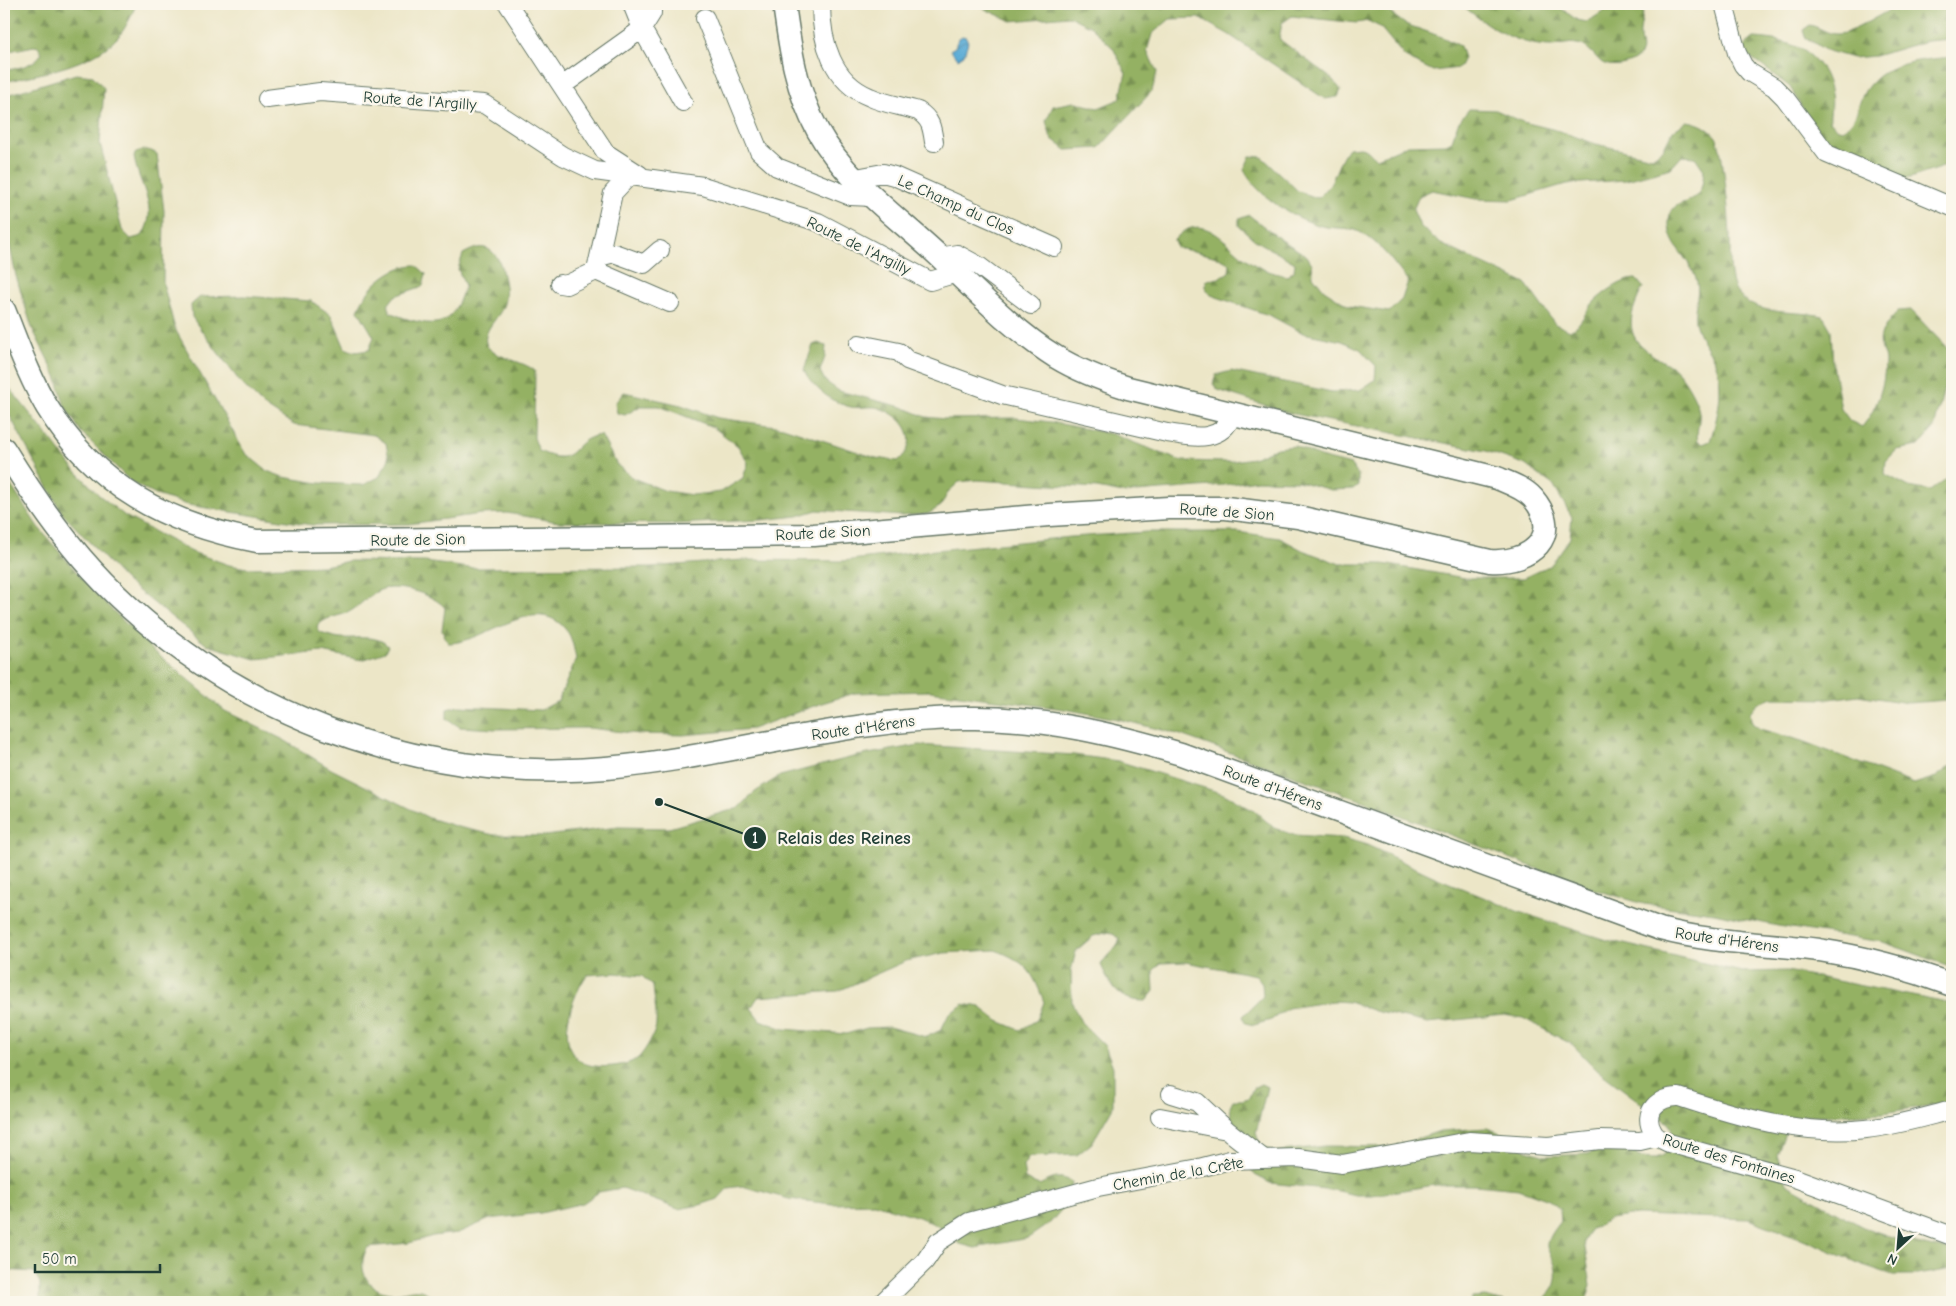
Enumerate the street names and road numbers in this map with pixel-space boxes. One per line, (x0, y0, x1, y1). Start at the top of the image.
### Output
street label: Route de l'Argilly (363, 88, 478, 114)
street label: Le Champ du Clos (895, 171, 1017, 239)
street label: Route de l'Argilly (804, 213, 914, 279)
street label: Route de Sion (1179, 500, 1275, 524)
street label: Route de Sion (775, 522, 871, 544)
street label: Route de Sion (370, 530, 466, 550)
street label: Route d'Hérens (810, 712, 916, 744)
street label: Route d'Hérens (1221, 762, 1325, 814)
street label: Route d'Hérens (1674, 924, 1780, 956)
street label: Route des Fontaines (1661, 1130, 1797, 1188)
street label: Chemin de la Crête (1111, 1154, 1245, 1194)

